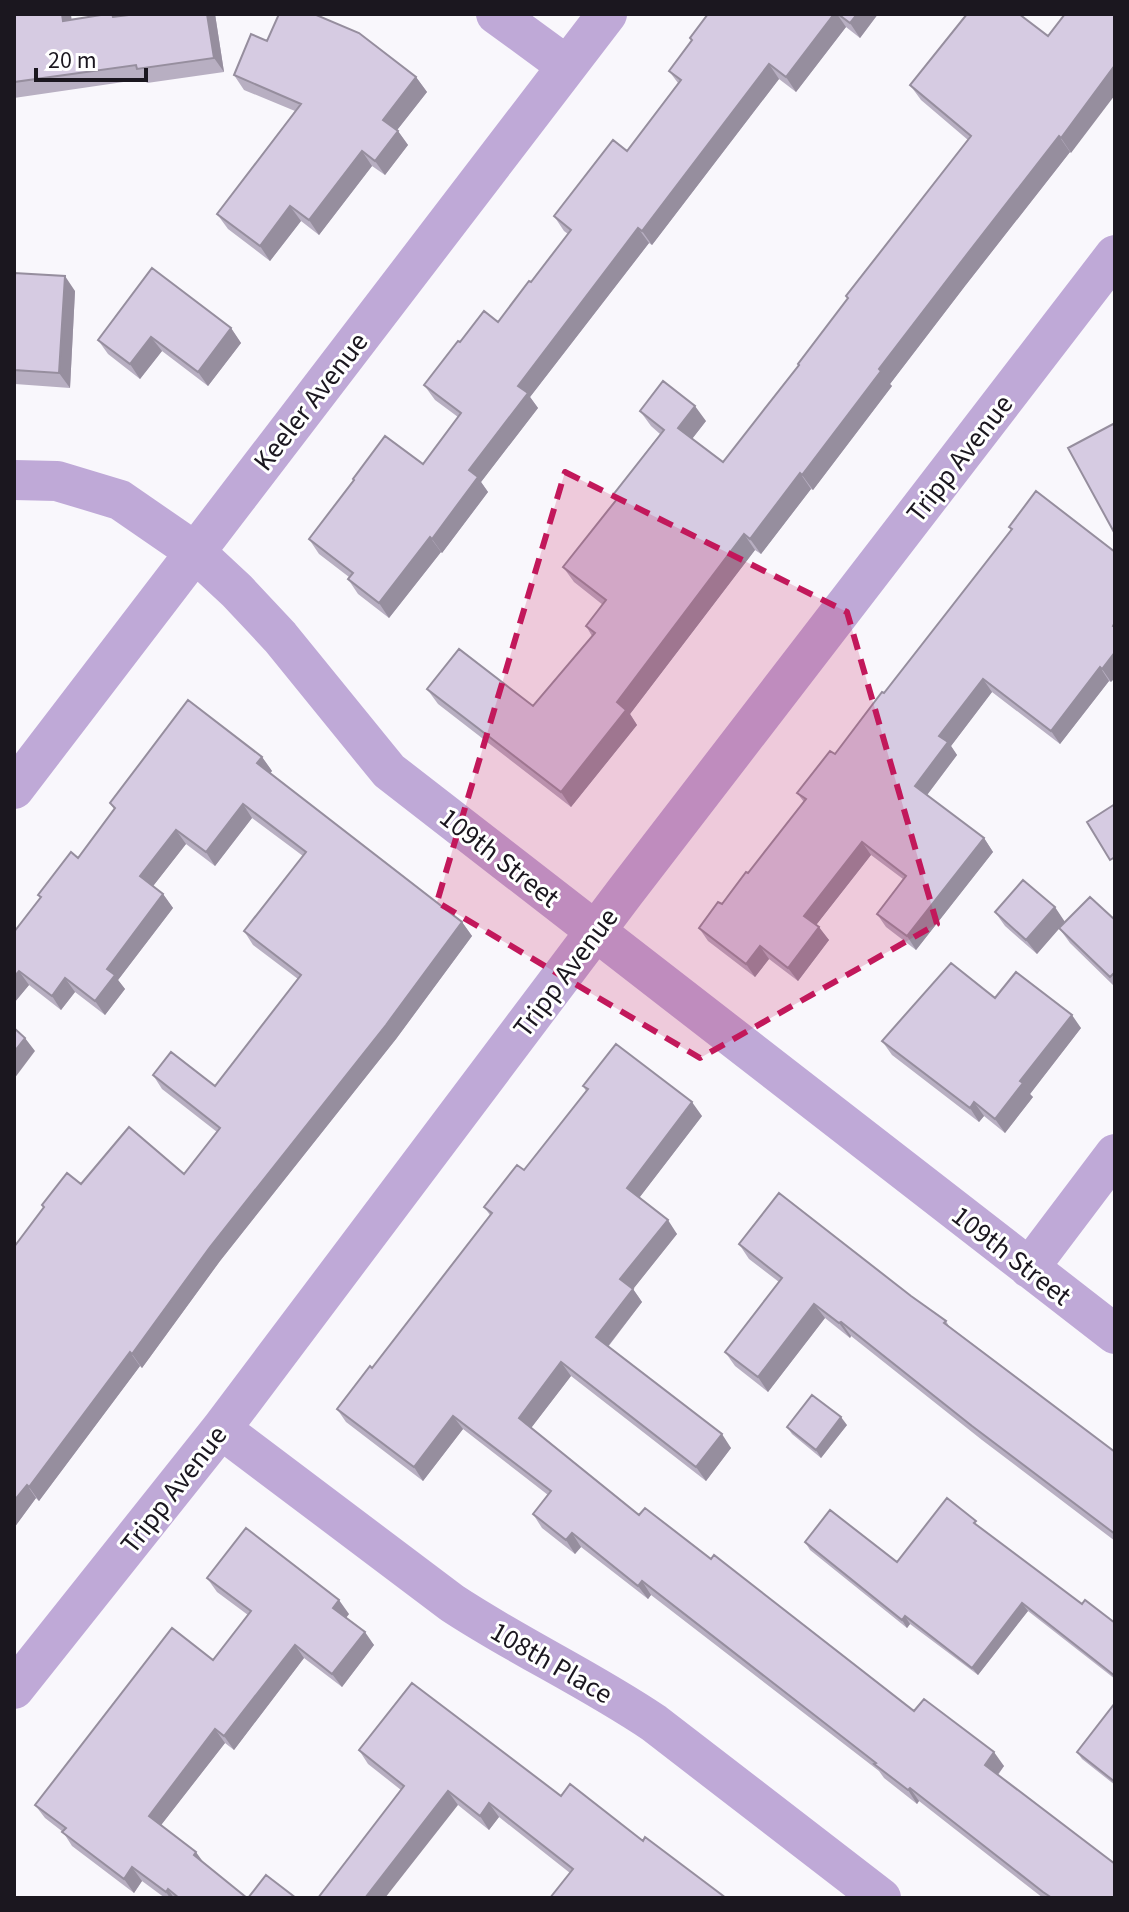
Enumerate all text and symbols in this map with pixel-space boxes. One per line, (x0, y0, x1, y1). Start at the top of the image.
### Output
scale bar (36, 32, 146, 82)
text: 20 m (48, 43, 97, 78)
street label: Keeler Avenue (244, 324, 378, 480)
street label: Tripp Avenue (897, 386, 1023, 531)
street label: 109th Street (431, 798, 568, 918)
street label: Tripp Avenue (504, 899, 628, 1046)
street label: 109th Street (943, 1196, 1080, 1316)
street label: Tripp Avenue (111, 1417, 237, 1562)
street label: 108th Place (483, 1612, 620, 1714)

